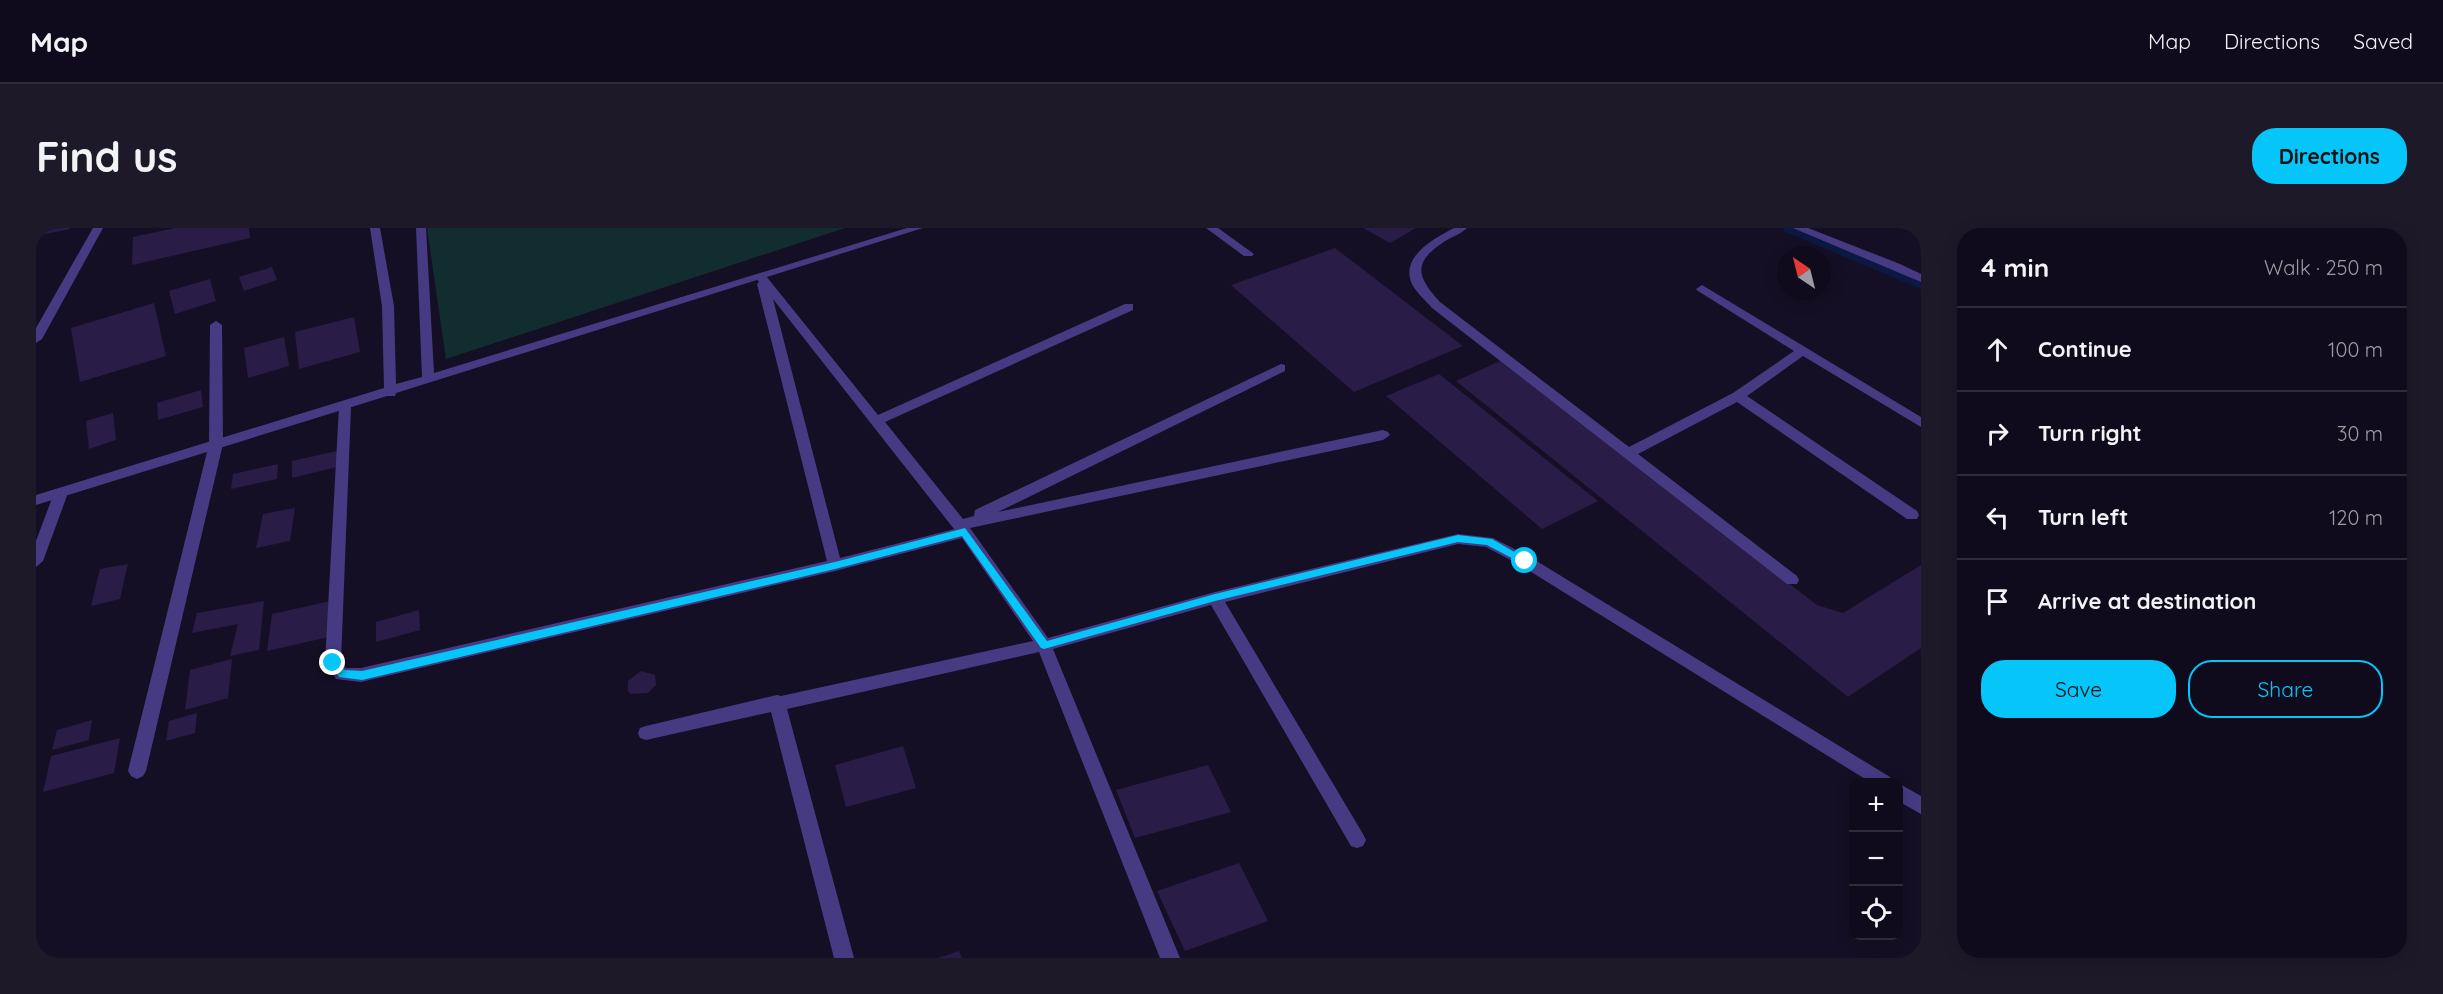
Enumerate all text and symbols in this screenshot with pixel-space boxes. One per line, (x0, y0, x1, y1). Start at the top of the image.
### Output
text: Map (30, 24, 88, 59)
text: Map (2148, 28, 2191, 54)
text: Directions (2224, 28, 2320, 54)
text: Saved (2353, 28, 2413, 54)
button: Directions (2252, 128, 2407, 184)
text: Find us (36, 130, 178, 183)
north arrow (1777, 246, 1831, 300)
text: 4 min (1981, 251, 2049, 284)
text: Walk · 250 m (2264, 255, 2383, 280)
icon: ahead (1981, 333, 2014, 366)
text: Continue (2038, 335, 2132, 363)
text: 100 m (2328, 337, 2383, 362)
icon: right (1981, 417, 2014, 450)
text: Turn right (2038, 419, 2142, 447)
text: 30 m (2337, 421, 2383, 446)
icon: left (1981, 501, 2014, 534)
text: Turn left (2038, 503, 2128, 531)
text: 120 m (2329, 505, 2383, 530)
route start (1511, 547, 1537, 573)
icon: arrive (1981, 585, 2014, 618)
text: Arrive at destination (2038, 587, 2256, 615)
route end (319, 649, 345, 675)
button: Save (1981, 660, 2176, 718)
button: Share (2188, 660, 2383, 718)
map controls (1849, 778, 1903, 940)
button: + (1849, 778, 1903, 832)
button: − (1849, 832, 1903, 886)
button: locate (1849, 886, 1903, 940)

